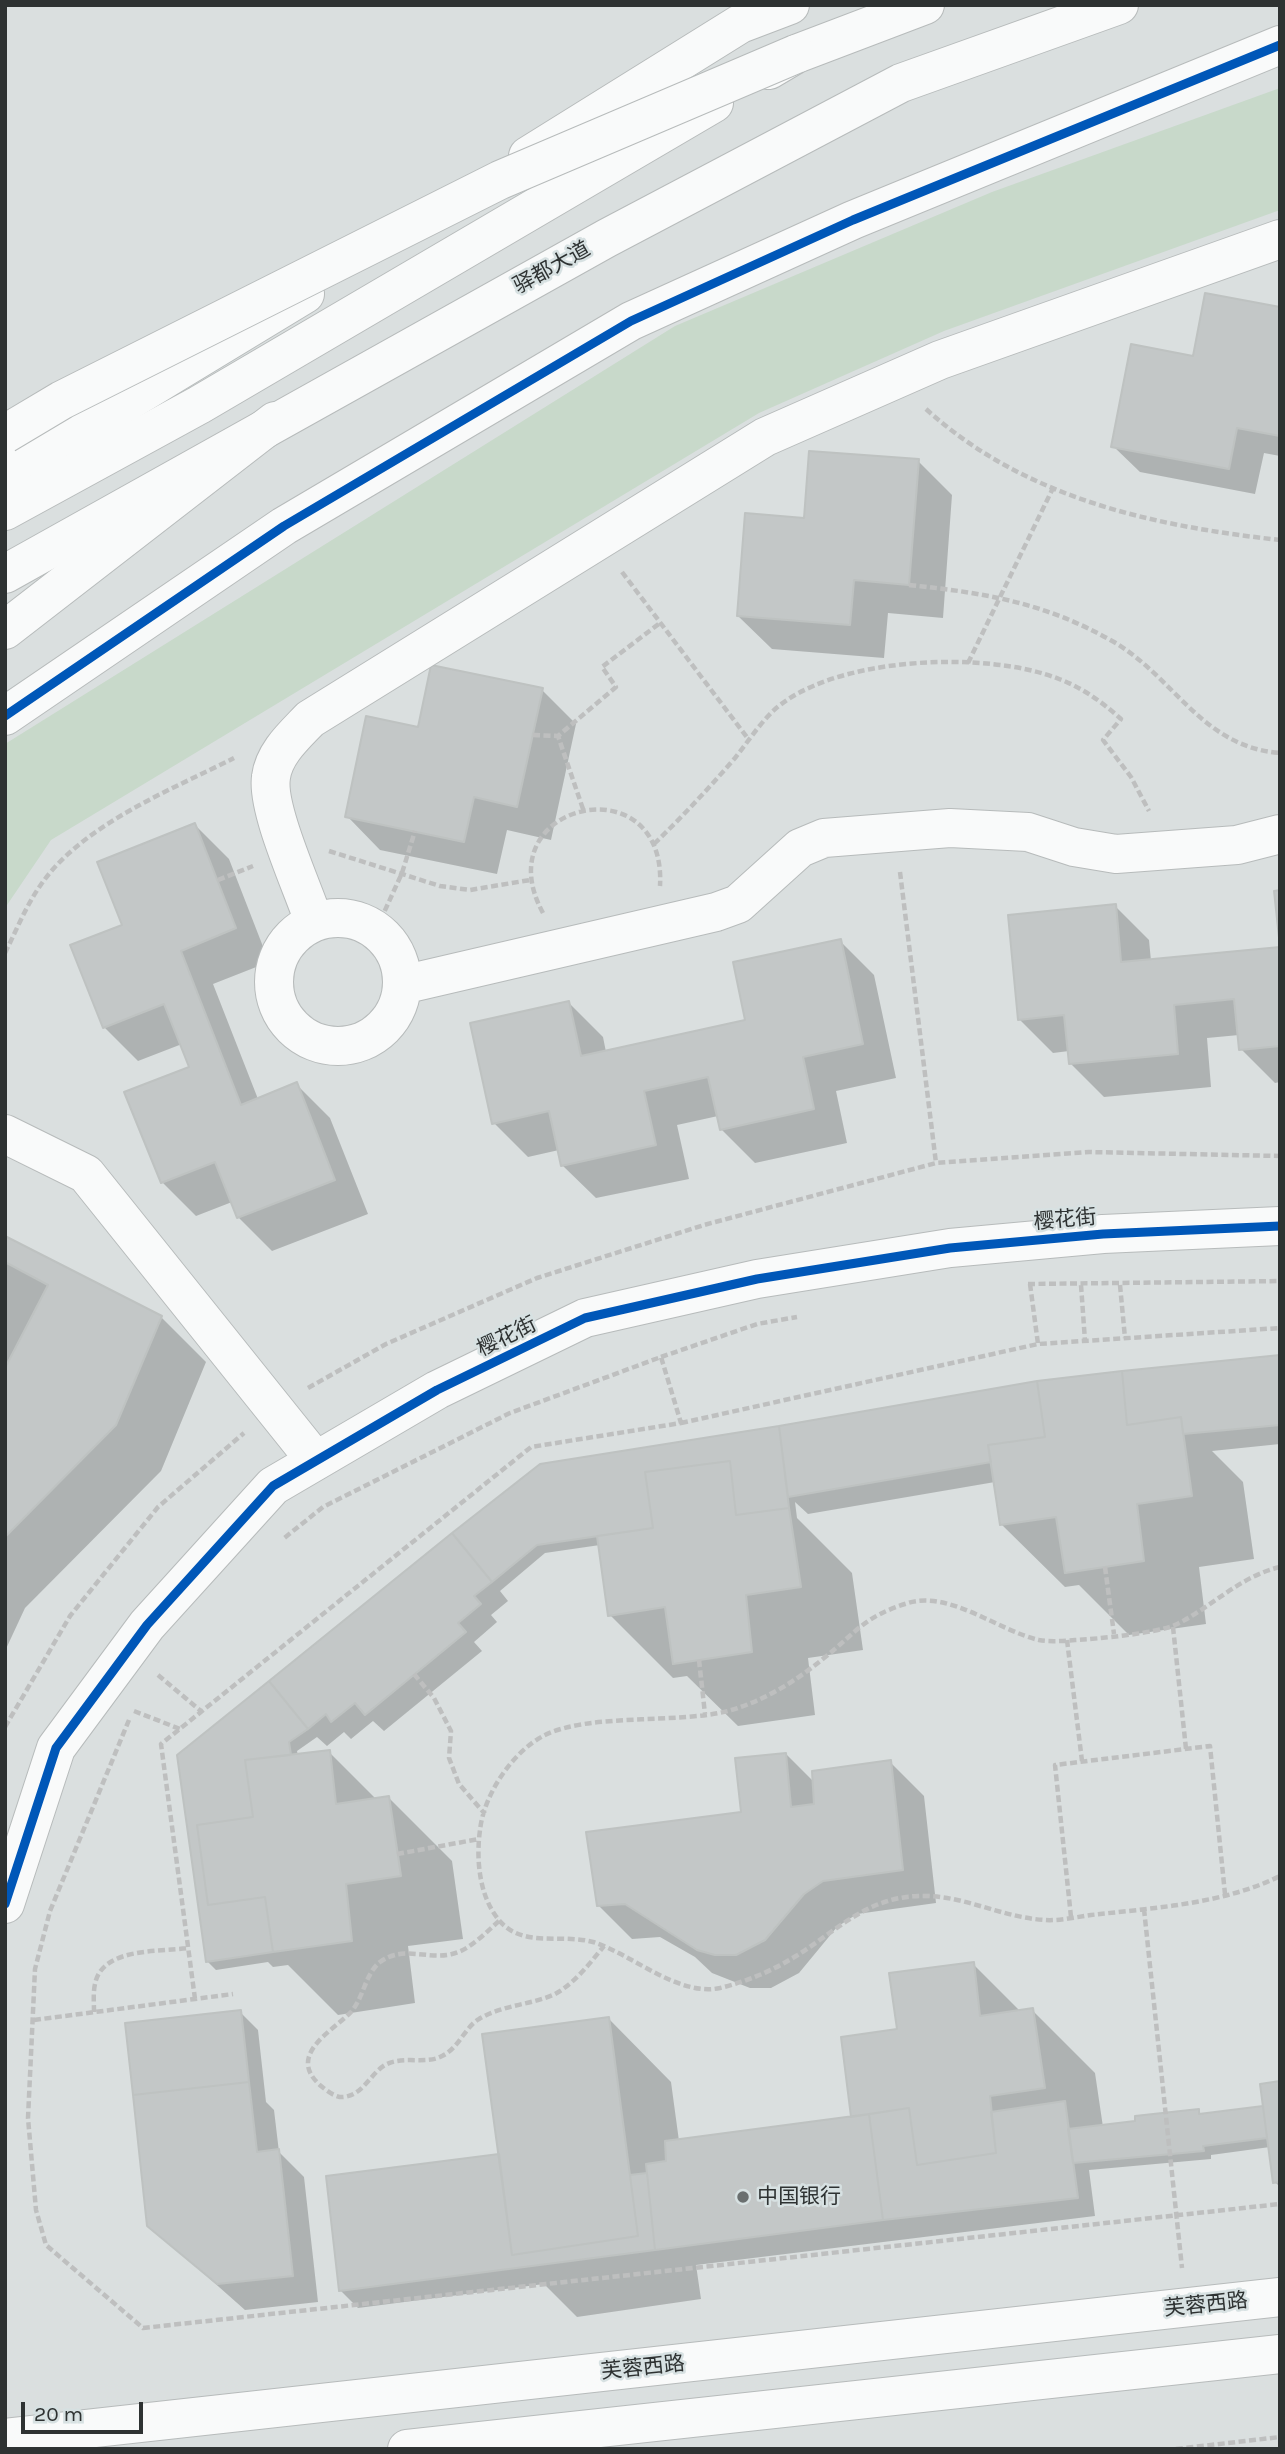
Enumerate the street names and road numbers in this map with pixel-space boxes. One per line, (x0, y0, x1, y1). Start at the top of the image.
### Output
street label: 驿都大道 (509, 237, 595, 299)
street label: 樱花街 (1033, 1205, 1097, 1235)
street label: 樱花街 (473, 1312, 541, 1362)
street label: 芙蓉西路 (1163, 2288, 1249, 2322)
street label: 芙蓉西路 (600, 2351, 686, 2385)

